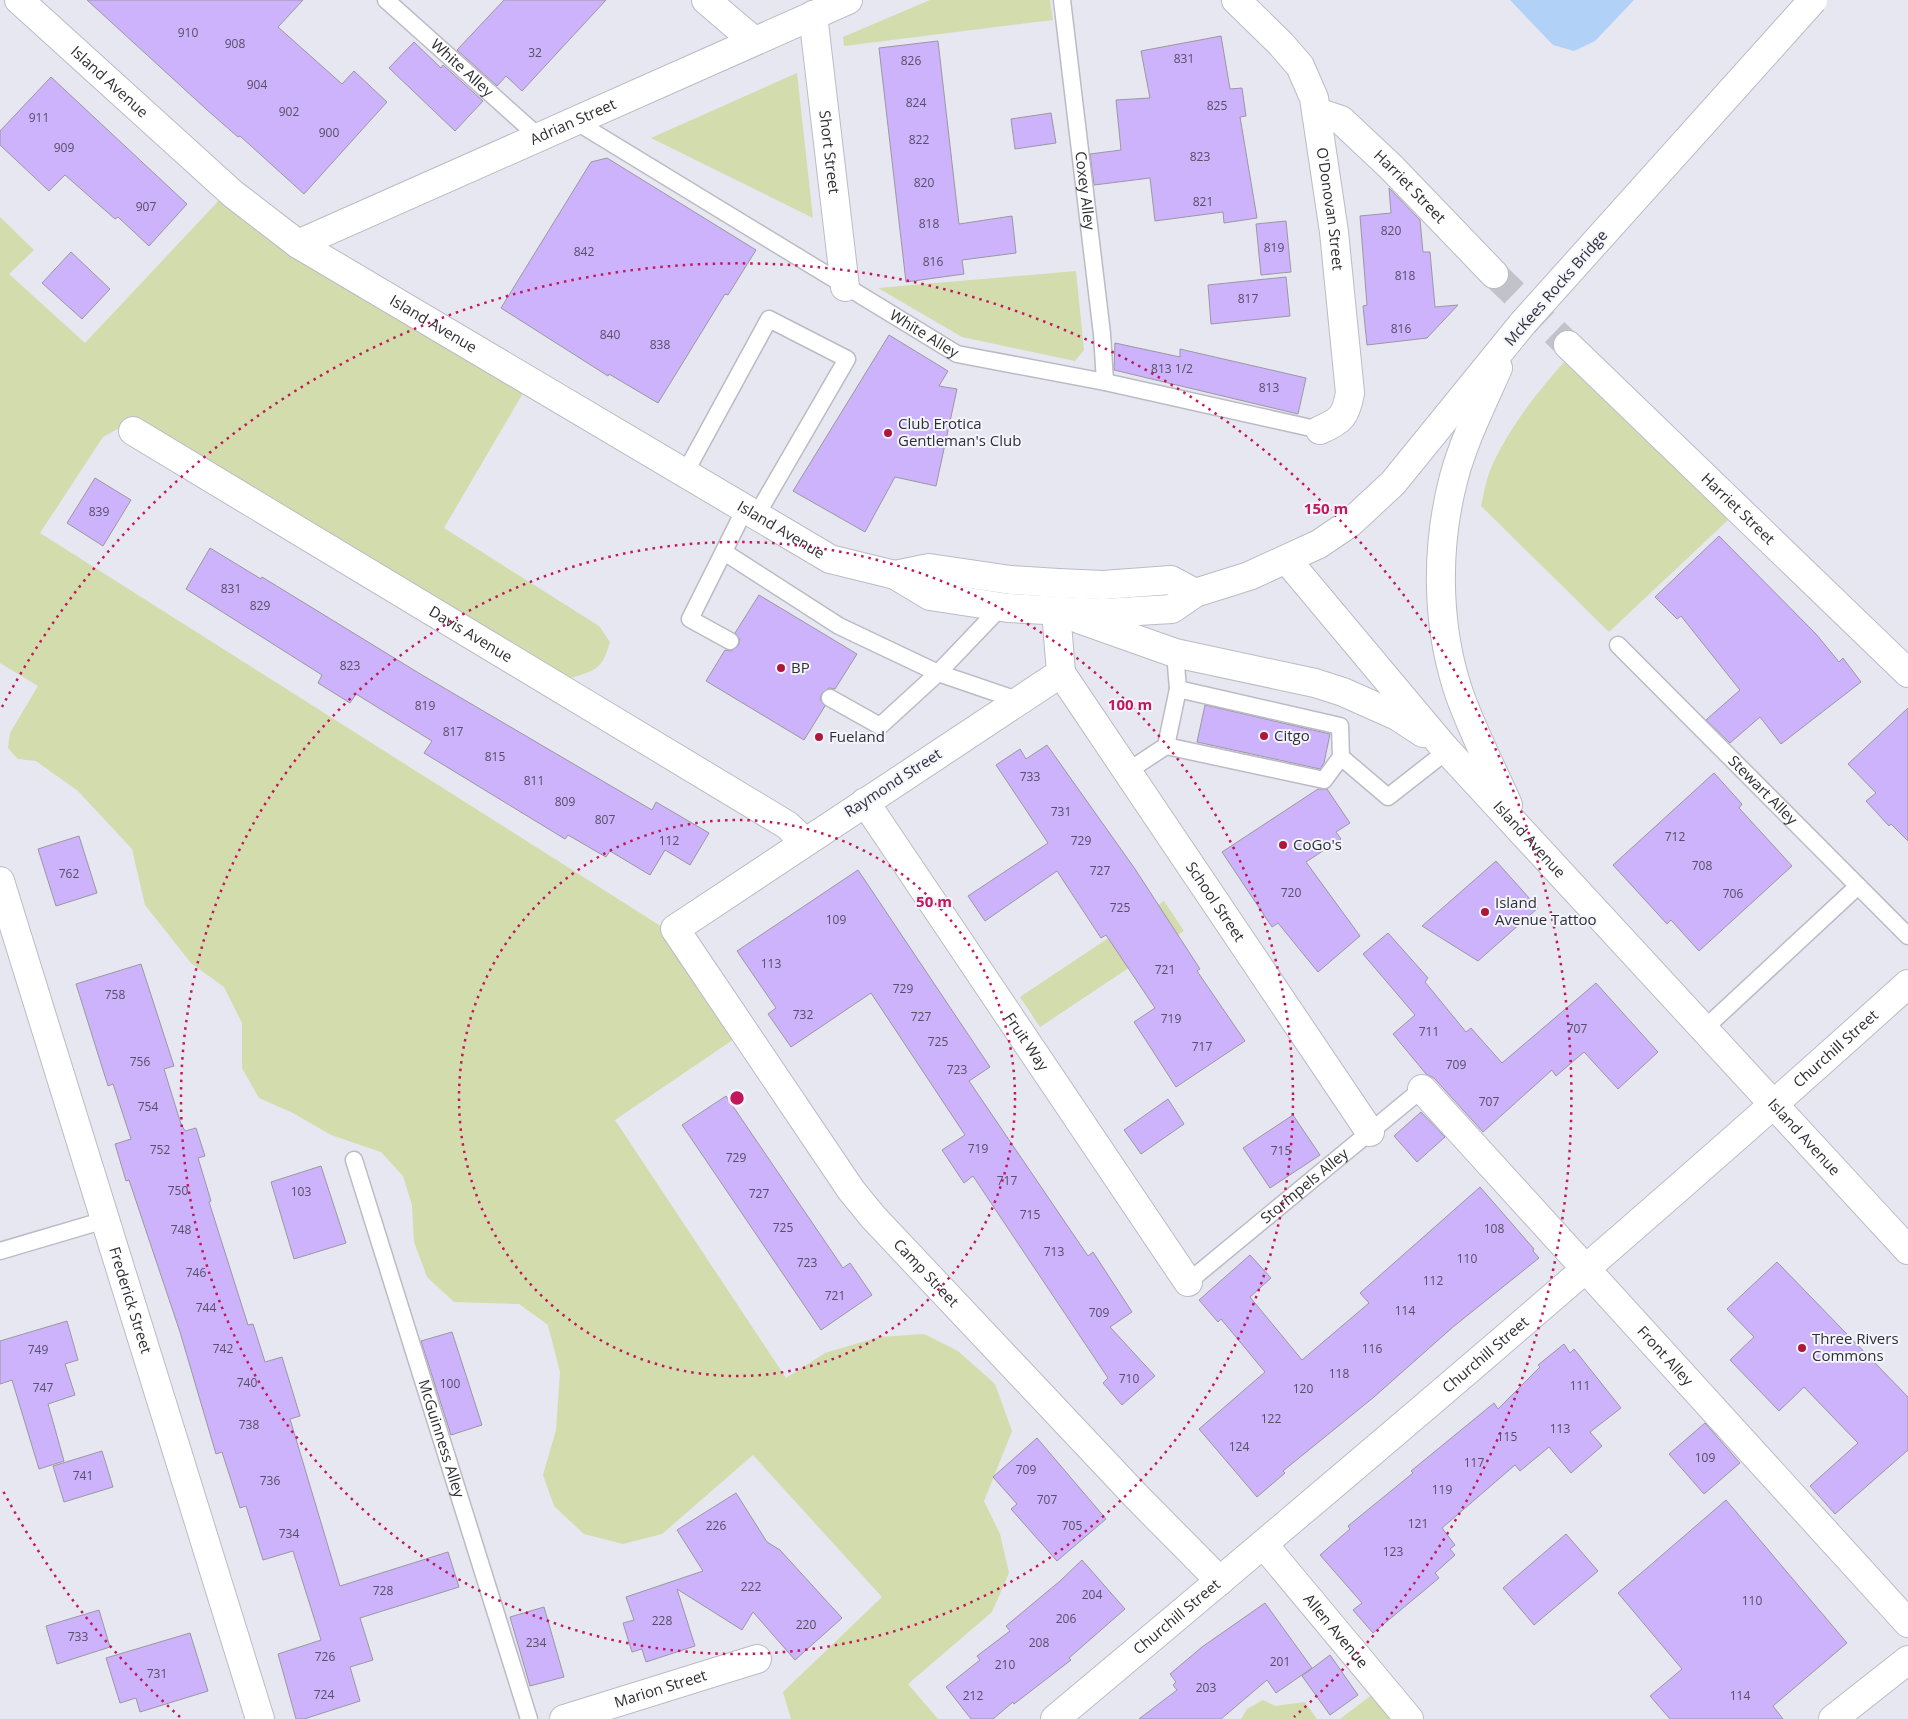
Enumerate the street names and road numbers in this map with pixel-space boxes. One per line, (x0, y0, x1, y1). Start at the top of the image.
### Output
street label: White Alley (427, 34, 499, 101)
street label: Island Avenue (67, 41, 153, 122)
street label: Adrian Street (527, 93, 619, 149)
street label: Short Street (815, 109, 845, 195)
street label: Harriet Street (1370, 145, 1451, 227)
street label: O'Donovan Street (1312, 146, 1349, 271)
street label: Coxey Alley (1071, 150, 1101, 232)
street label: McKees Rocks Bridge (1499, 225, 1611, 350)
street label: Island Avenue (386, 290, 481, 357)
street label: White Alley (886, 304, 963, 362)
street label: Harriet Street (1697, 468, 1780, 548)
street label: Island Avenue (734, 495, 829, 563)
street label: Davis Avenue (426, 601, 516, 666)
street label: Raymond Street (840, 743, 945, 821)
street label: Stewart Alley (1724, 750, 1803, 829)
street label: Island Avenue (1489, 796, 1571, 882)
street label: School Street (1182, 858, 1250, 945)
street label: Churchill Street (1788, 1005, 1882, 1091)
street label: Fruit Way (1000, 1008, 1054, 1075)
street label: Island Avenue (1764, 1094, 1845, 1179)
street label: Stormpels Alley (1256, 1143, 1352, 1227)
street label: Camp Street (890, 1234, 964, 1311)
street label: Frederick Street (105, 1244, 157, 1356)
street label: Churchill Street (1438, 1311, 1532, 1397)
street label: Front Alley (1633, 1321, 1698, 1390)
street label: McGuinness Alley (414, 1377, 470, 1500)
street label: Churchill Street (1129, 1574, 1224, 1658)
street label: Allen Avenue (1300, 1589, 1373, 1672)
street label: Marion Street (611, 1664, 709, 1712)

